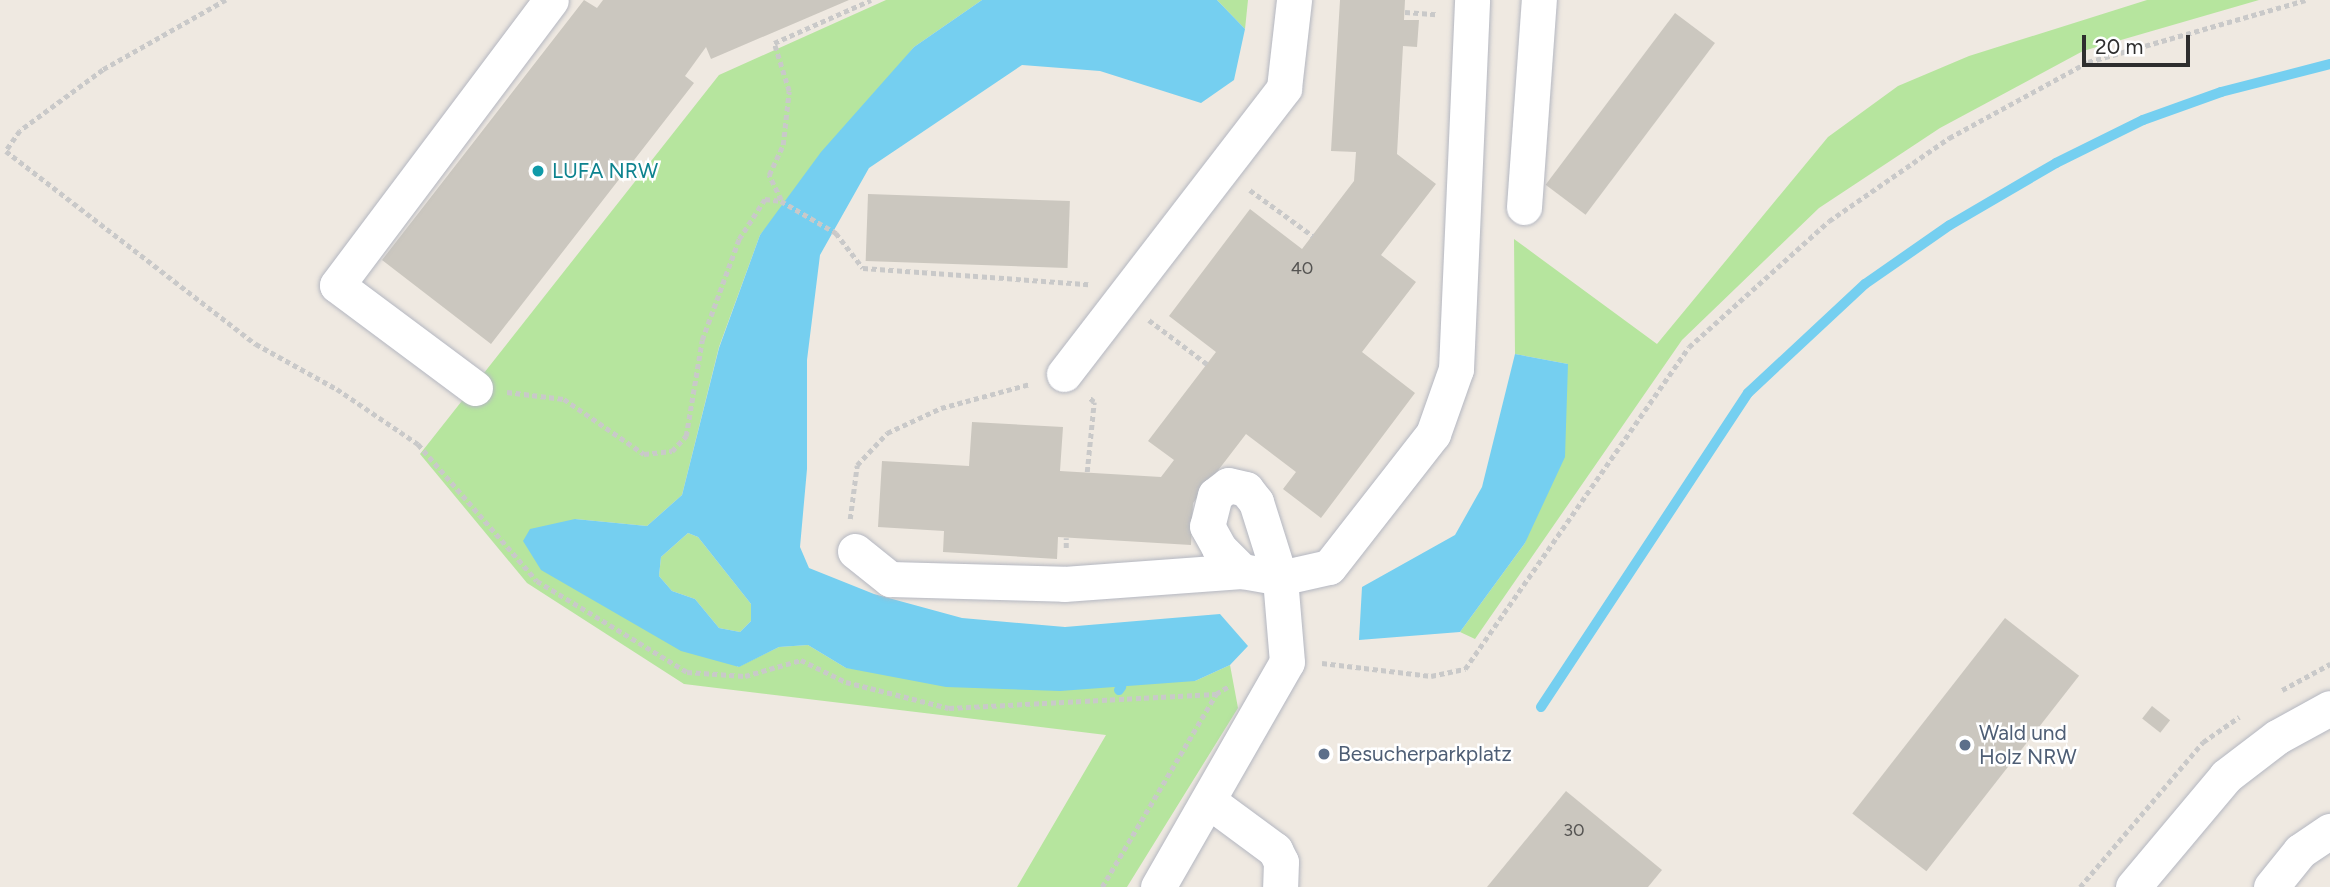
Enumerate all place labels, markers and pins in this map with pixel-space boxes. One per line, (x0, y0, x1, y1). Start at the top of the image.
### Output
place label: LUFA NRW (552, 158, 658, 184)
marker: LUFA NRW (530, 163, 546, 179)
place label: Wald und Holz NRW (1979, 720, 2077, 770)
marker: Wald und Holz NRW (1957, 737, 1973, 753)
place label: Besucherparkplatz (1338, 741, 1512, 767)
marker: Besucherparkplatz (1316, 746, 1332, 762)

